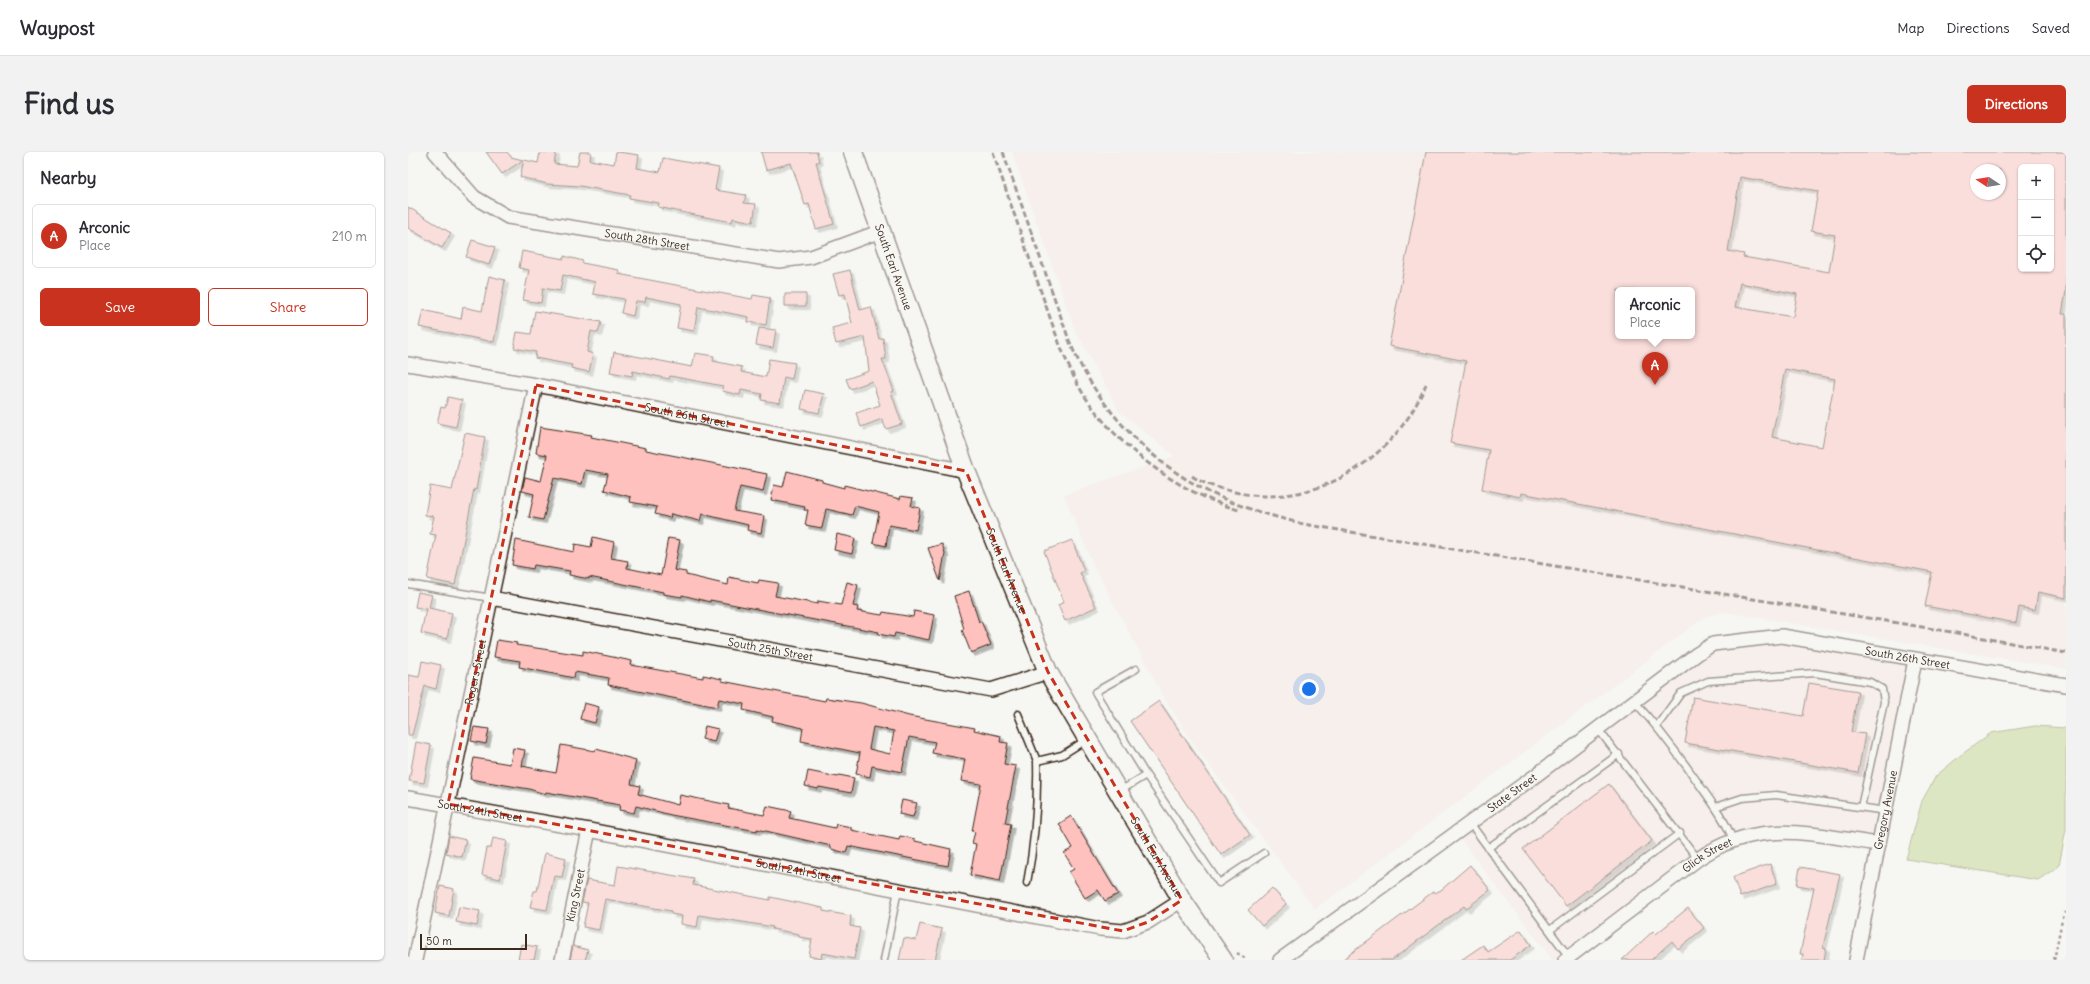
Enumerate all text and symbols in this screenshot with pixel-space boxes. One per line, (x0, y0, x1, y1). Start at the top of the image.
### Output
text: Waypost (20, 16, 95, 40)
text: Map (1897, 19, 1924, 37)
text: Directions (1946, 19, 2010, 37)
text: Saved (2032, 19, 2070, 37)
button: Directions (1967, 85, 2066, 123)
text: Find us (24, 86, 115, 122)
north arrow (1970, 164, 2006, 200)
map controls (2018, 164, 2054, 272)
button: + (2018, 164, 2054, 200)
text: Nearby (40, 167, 96, 189)
button: − (2018, 200, 2054, 236)
text: Arconic (79, 218, 130, 237)
street label: South Earl Avenue (872, 222, 915, 312)
street label: South 28th Street (604, 226, 691, 253)
text: A (50, 228, 58, 245)
text: 210 m (332, 228, 367, 245)
button: locate (2018, 236, 2054, 272)
text: Place (79, 237, 110, 254)
popup (1615, 287, 1695, 339)
button: Save (40, 288, 200, 326)
button: Share (208, 288, 368, 326)
text: Arconic (1629, 295, 1681, 314)
text: Place (1629, 314, 1661, 331)
pin: A (1642, 352, 1668, 385)
street label: South 26th Street (644, 400, 731, 431)
street label: South Earl Avenue (983, 526, 1030, 615)
street label: South 25th Street (727, 635, 814, 664)
street label: Rogers Street (462, 638, 489, 706)
street label: South 26th Street (1864, 643, 1951, 672)
your location (1299, 679, 1319, 699)
street label: Gregory Avenue (1871, 769, 1900, 851)
street label: State Street (1485, 770, 1540, 815)
street label: South 24th Street (436, 796, 524, 825)
street label: South Earl Avenue (1128, 814, 1186, 900)
street label: Glick Street (1679, 834, 1734, 876)
street label: South 24th Street (755, 856, 842, 886)
street label: King Street (563, 867, 588, 923)
scale bar (420, 932, 527, 951)
text: 50 m (426, 934, 452, 948)

